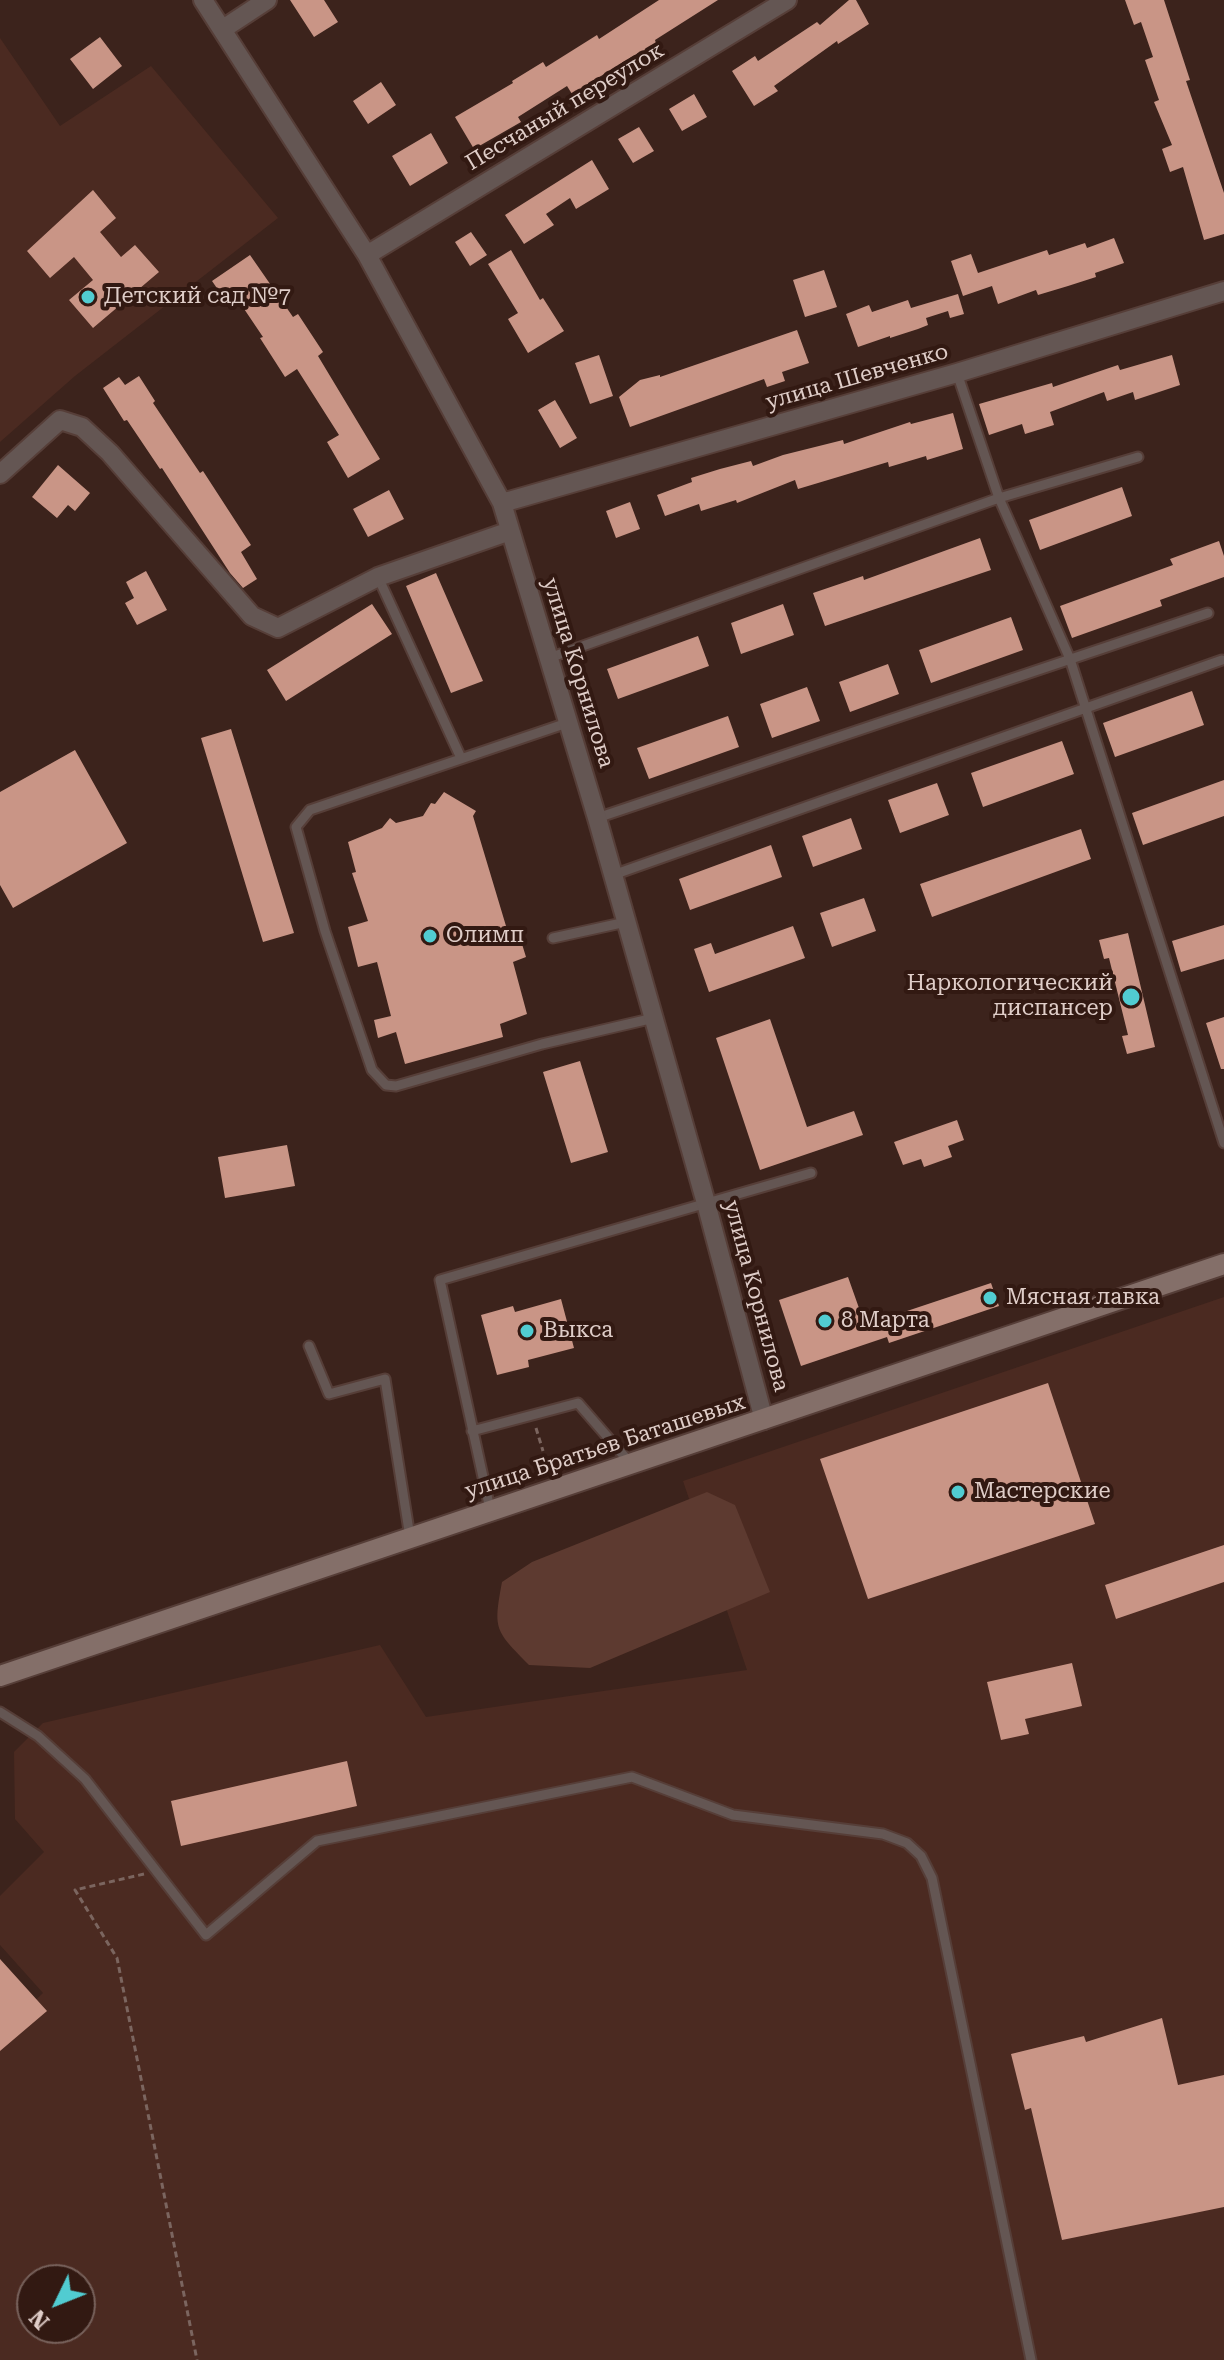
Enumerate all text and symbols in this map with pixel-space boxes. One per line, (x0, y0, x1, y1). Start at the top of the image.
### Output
street label: Песчаный переулок (461, 37, 669, 177)
place label: Детский сад №7 (104, 284, 291, 310)
marker: Детский сад №7 (79, 288, 97, 306)
street label: улица Шевченко (763, 338, 951, 416)
street label: улица Корнилова (537, 575, 619, 771)
place label: Олимп (446, 923, 524, 949)
marker: Олимп (421, 927, 439, 945)
place label: Наркологический диспансер (907, 971, 1113, 1022)
marker: Наркологический диспансер (1120, 986, 1142, 1008)
street label: улица Корнилова (718, 1197, 794, 1395)
place label: Мясная лавка (1006, 1285, 1160, 1311)
marker: Мясная лавка (981, 1289, 999, 1307)
place label: 8 Марта (841, 1308, 930, 1334)
marker: 8 Марта (816, 1312, 834, 1330)
place label: Выкса (543, 1318, 613, 1344)
marker: Выкса (518, 1322, 536, 1340)
street label: улица Братьев Баташевых (462, 1389, 748, 1505)
place label: Мастерские (974, 1479, 1111, 1505)
marker: Мастерские (949, 1483, 967, 1501)
north arrow (16, 2264, 96, 2344)
text: N (25, 2305, 54, 2334)

